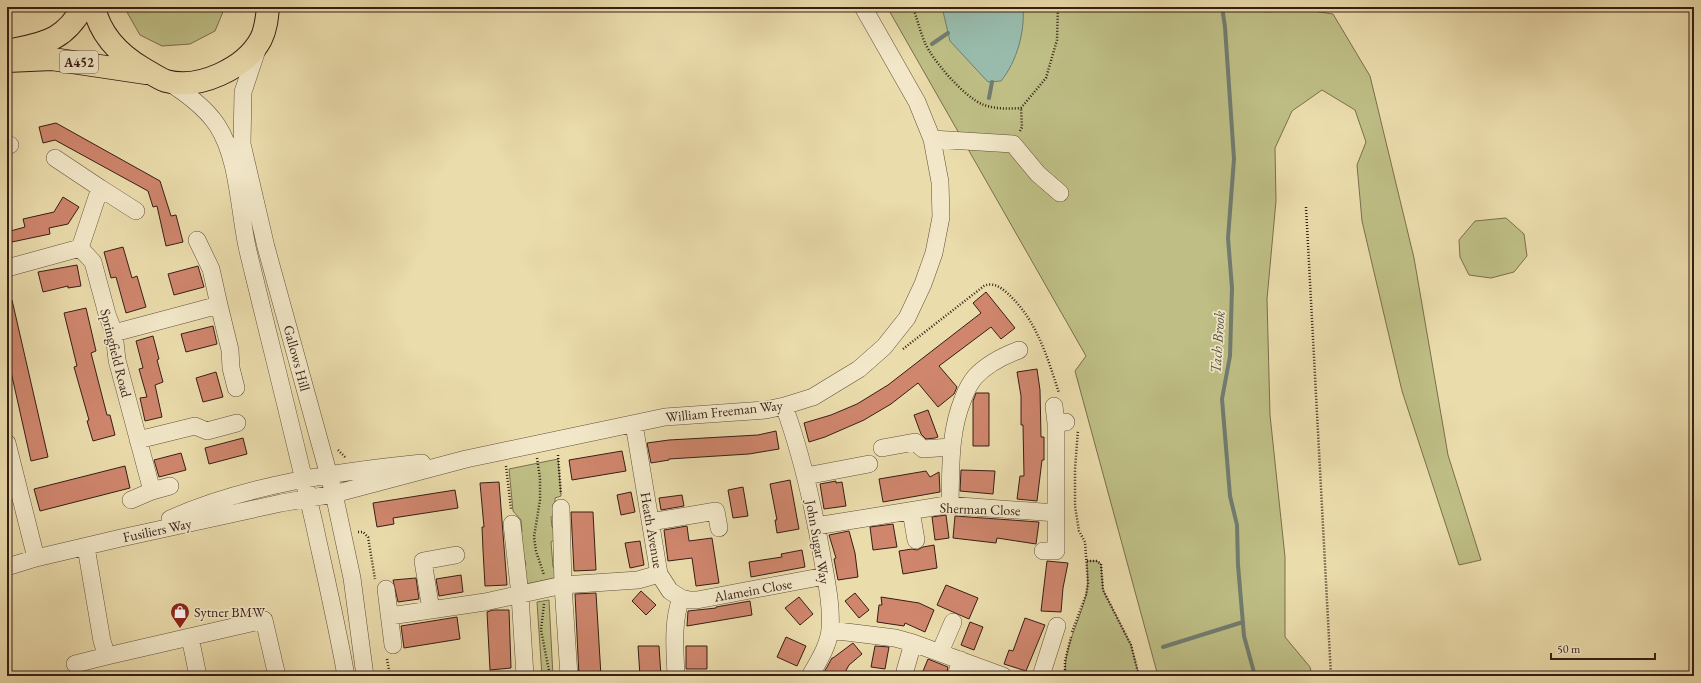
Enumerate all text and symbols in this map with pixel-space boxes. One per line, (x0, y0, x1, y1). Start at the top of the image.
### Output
road number: A452 (60, 51, 98, 73)
street label: Springfield Road (96, 307, 136, 400)
water label: Tach Brook (1205, 310, 1229, 374)
street label: Gallows Hill (280, 323, 315, 394)
street label: William Freeman Way (665, 396, 784, 426)
street label: Heath Avenue (636, 491, 668, 570)
street label: John Sugar Way (802, 498, 834, 586)
street label: Sherman Close (939, 499, 1021, 519)
street label: Fusiliers Way (121, 514, 194, 546)
street label: Alamein Close (712, 574, 794, 606)
shop icon: Sytner BMW (169, 601, 191, 629)
place label: Sytner BMW (194, 603, 266, 621)
scale bar (1551, 635, 1655, 661)
text: 50 m (1557, 641, 1581, 657)

